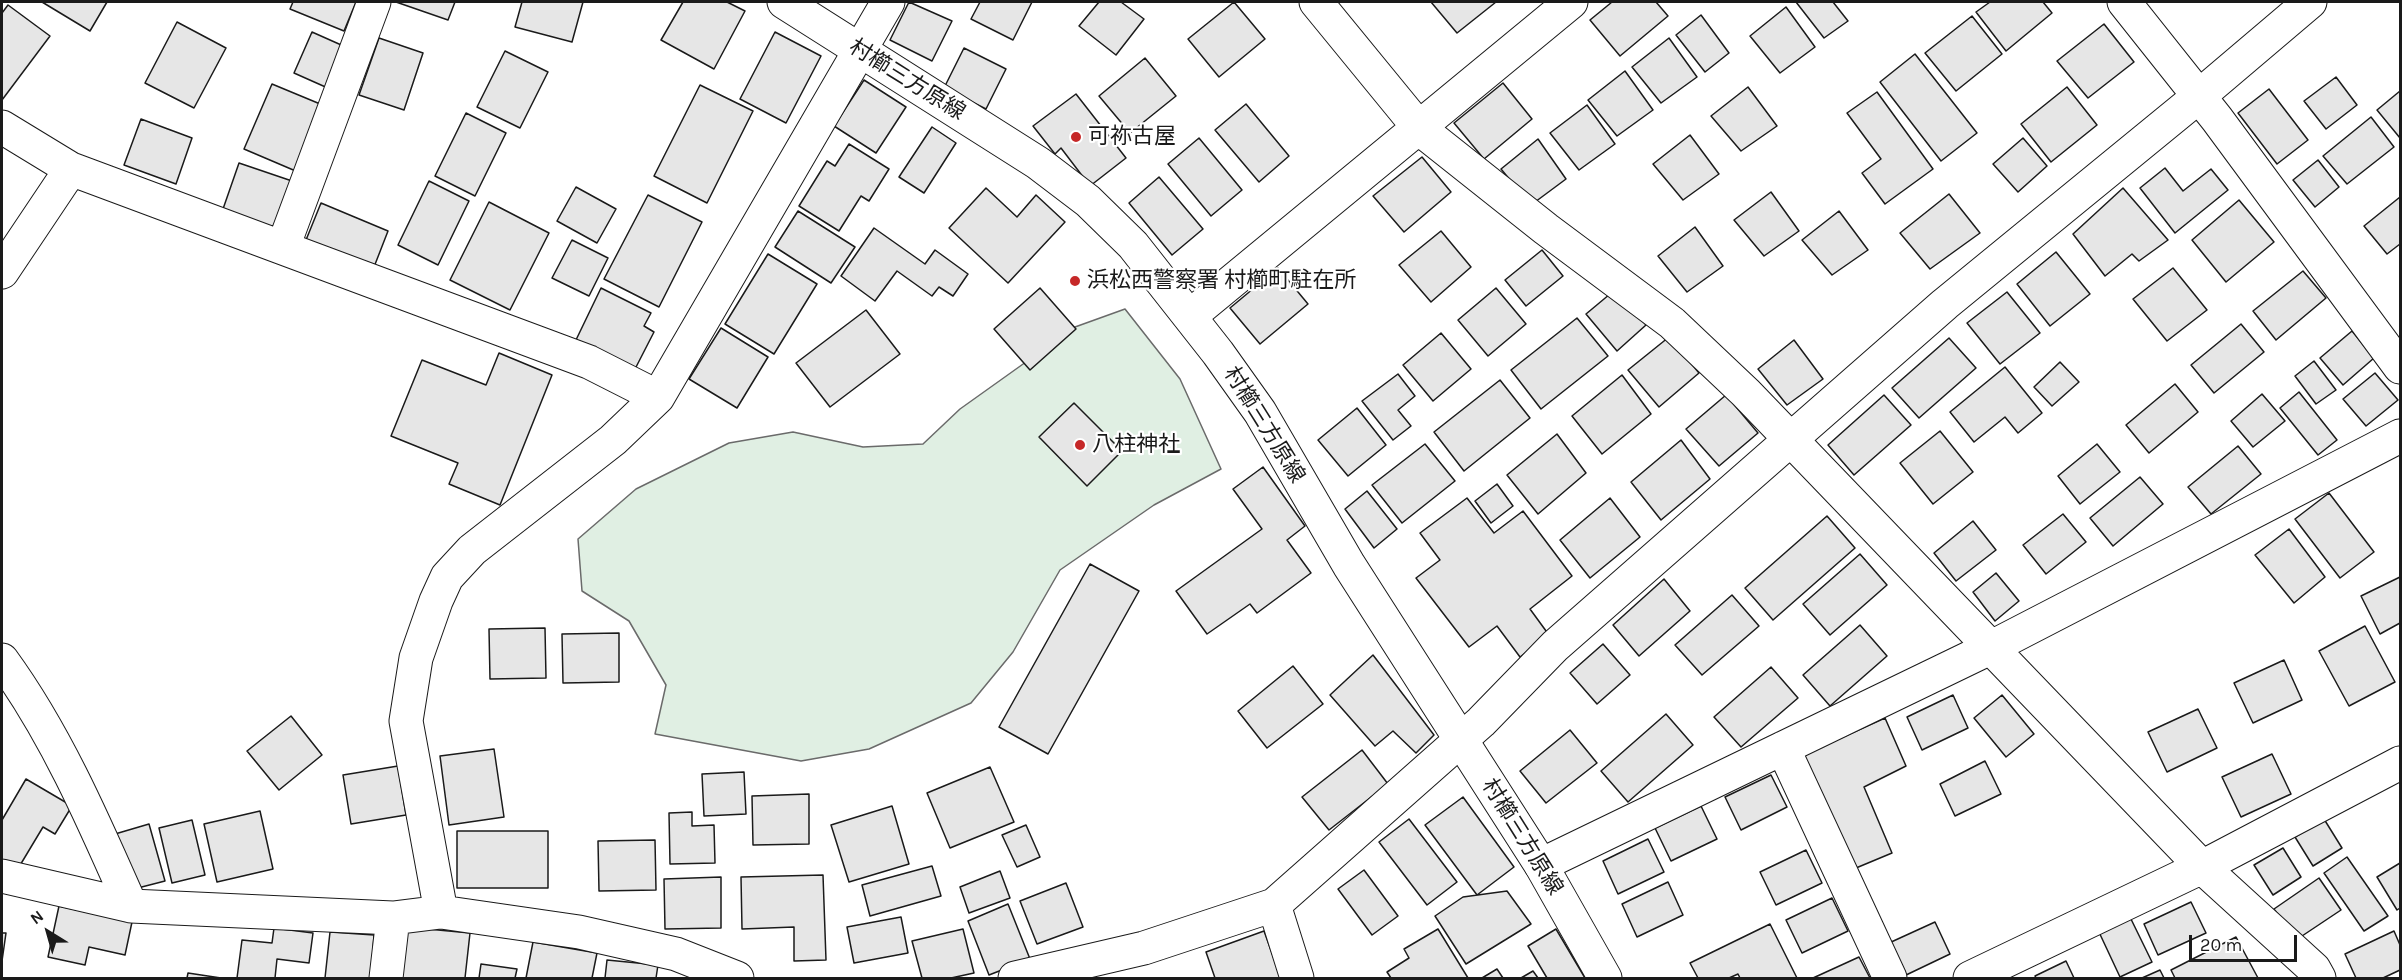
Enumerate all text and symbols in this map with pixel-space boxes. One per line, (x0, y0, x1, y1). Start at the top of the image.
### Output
street label: 村櫛三方原線 (844, 34, 970, 126)
place label: 可祢古屋 (1088, 124, 1176, 150)
marker: 可祢古屋 (1069, 130, 1083, 144)
place label: 浜松西警察署 村櫛町駐在所 (1087, 268, 1356, 294)
marker: 浜松西警察署 村櫛町駐在所 (1068, 274, 1082, 288)
street label: 村櫛三方原線 (1218, 362, 1310, 488)
place label: 八柱神社 (1092, 432, 1180, 458)
marker: 八柱神社 (1073, 438, 1087, 452)
street label: 村櫛三方原線 (1476, 774, 1568, 900)
north arrow (18, 902, 78, 962)
text: N (27, 906, 47, 928)
scale bar (2192, 923, 2300, 961)
text: 20 m (2200, 934, 2242, 956)

